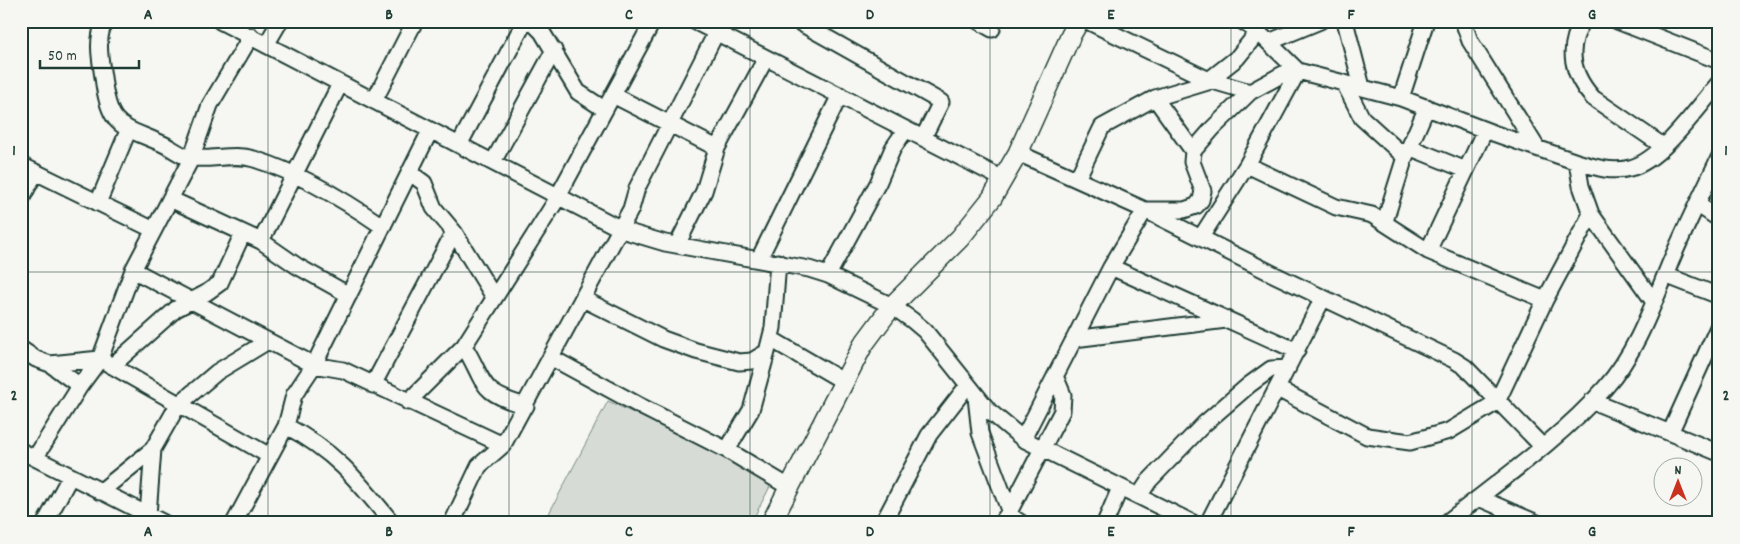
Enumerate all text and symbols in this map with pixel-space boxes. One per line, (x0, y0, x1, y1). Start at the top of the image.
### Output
text: A (144, 4, 153, 27)
text: B (385, 4, 393, 27)
text: C (625, 4, 633, 27)
text: D (866, 4, 875, 27)
text: E (1107, 4, 1115, 27)
text: F (1347, 4, 1355, 27)
text: G (1588, 4, 1596, 27)
scale bar (40, 38, 139, 70)
text: 50 m (48, 46, 77, 68)
text: 1 (12, 140, 16, 163)
text: 1 (1724, 140, 1728, 163)
text: 2 (11, 385, 18, 408)
text: 2 (1723, 385, 1730, 408)
north arrow (1652, 456, 1702, 506)
text: N (1675, 461, 1682, 481)
text: A (144, 521, 153, 544)
text: B (385, 521, 393, 544)
text: C (625, 521, 633, 544)
text: D (866, 521, 875, 544)
text: E (1107, 521, 1115, 544)
text: F (1347, 521, 1355, 544)
text: G (1588, 521, 1596, 544)

